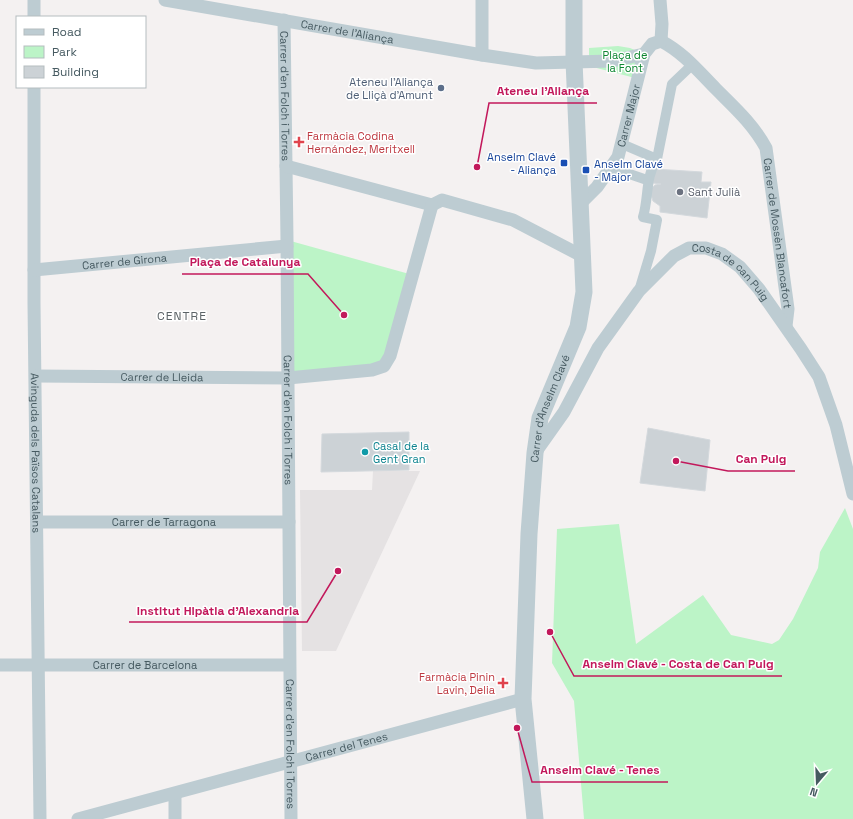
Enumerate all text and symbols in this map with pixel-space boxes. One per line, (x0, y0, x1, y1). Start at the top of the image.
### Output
legend (16, 16, 146, 88)
street label: Carrer de l'Aliança (300, 17, 396, 47)
text: Road (52, 24, 81, 40)
street label: Carrer d'en Folch i Torres (277, 31, 293, 161)
text: Park (52, 44, 77, 60)
park label: Plaça de la Font (603, 48, 647, 75)
text: Building (52, 64, 99, 80)
place label: Ateneu l'Aliança de Lliçà d'Amunt (346, 75, 434, 102)
callout: Ateneu l'Aliança (489, 79, 597, 103)
marker: Ateneu l'Aliança de Lliçà d'Amunt (436, 83, 446, 93)
text: Ateneu l'Aliança (497, 83, 589, 99)
street label: Carrer Major (614, 83, 643, 149)
place label: Farmàcia Codina Hernández, Meritxell (307, 129, 415, 156)
marker: Farmàcia Codina Hernández, Meritxell (294, 137, 304, 147)
place label: Anselm Clavé - Aliança (487, 150, 557, 177)
place label: Anselm Clavé - Major (594, 157, 663, 184)
street label: Carrer de Mossèn Blancafort (760, 157, 795, 309)
marker: Anselm Clavé - Aliança (559, 158, 569, 168)
marker: Anselm Clavé - Major (581, 165, 591, 175)
place label: Sant Julià (688, 185, 741, 199)
marker: Sant Julià (675, 187, 685, 197)
street label: Costa de can Puig (692, 241, 772, 304)
street label: Carrer de Girona (81, 250, 168, 272)
callout: Plaça de Catalunya (182, 250, 308, 274)
text: Plaça de Catalunya (190, 254, 300, 270)
district label: CENTRE (157, 308, 207, 324)
street label: Carrer d'Anselm Clavé (527, 352, 573, 463)
street label: Carrer d'en Folch i Torres (281, 355, 296, 485)
street label: Carrer de Lleida (121, 370, 204, 384)
street label: Avinguda dels Països Catalans (28, 373, 44, 533)
place label: Casal de la Gent Gran (373, 439, 430, 466)
marker: Casal de la Gent Gran (360, 447, 370, 457)
callout: Can Puig (728, 447, 795, 471)
text: Can Puig (736, 451, 786, 467)
street label: Carrer de Tarragona (112, 515, 217, 529)
callout: Institut Hipàtia d'Alexandria (129, 598, 307, 622)
text: Institut Hipàtia d'Alexandria (137, 603, 299, 619)
callout: Anselm Clavé - Costa de Can Puig (574, 652, 782, 676)
text: Anselm Clavé - Costa de Can Puig (582, 656, 774, 672)
street label: Carrer de Barcelona (93, 658, 198, 672)
place label: Farmàcia Pinin Lavin, Delia (419, 670, 496, 697)
marker: Farmàcia Pinin Lavin, Delia (498, 678, 508, 688)
street label: Carrer d'en Folch i Torres (283, 679, 298, 809)
street label: Carrer del Tenes (304, 729, 389, 764)
callout: Anselm Clavé - Tenes (532, 758, 668, 782)
text: Anselm Clavé - Tenes (540, 762, 660, 778)
north arrow (797, 763, 837, 803)
text: N (808, 785, 820, 800)

